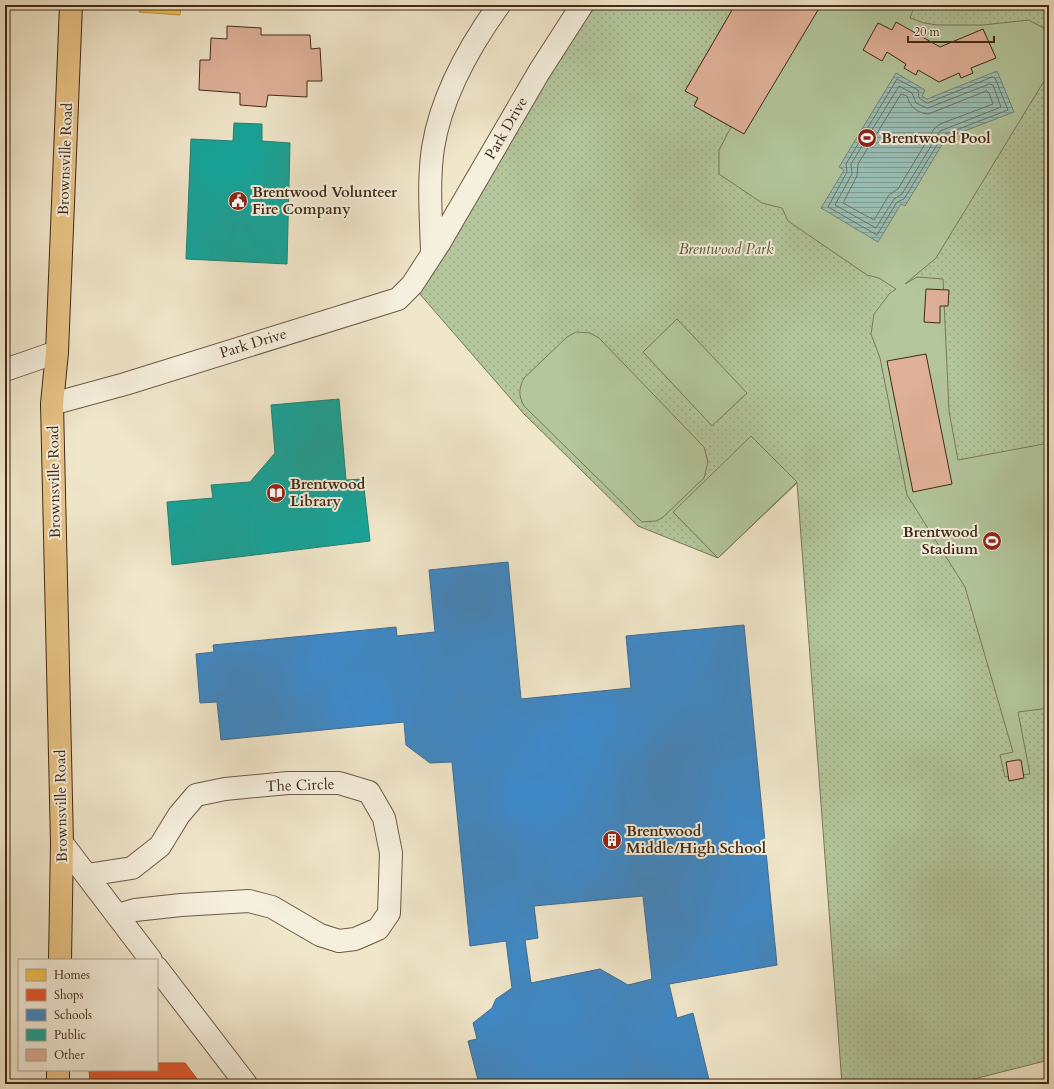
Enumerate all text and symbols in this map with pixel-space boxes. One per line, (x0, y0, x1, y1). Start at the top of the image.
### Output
scale bar (908, 18, 994, 44)
text: 20 m (914, 24, 941, 40)
street label: Park Drive (480, 93, 532, 163)
street label: Brownsville Road (53, 102, 77, 216)
sports icon: Brentwood Pool (856, 127, 878, 149)
place label: Brentwood Pool (881, 128, 991, 148)
place label: Brentwood Volunteer Fire Company (252, 182, 398, 219)
public building icon: Brentwood Volunteer Fire Company (227, 190, 249, 212)
park label: Brentwood Park (679, 239, 774, 259)
street label: Park Drive (217, 323, 289, 363)
street label: Brownsville Road (43, 426, 65, 538)
place label: Brentwood Library (290, 474, 366, 511)
library icon: Brentwood Library (265, 482, 287, 504)
place label: Brentwood Stadium (903, 522, 978, 559)
sports icon: Brentwood Stadium (981, 530, 1003, 552)
street label: Brownsville Road (50, 750, 72, 862)
street label: The Circle (265, 774, 335, 796)
place label: Brentwood Middle/High School (626, 821, 767, 858)
building icon: Brentwood Middle/High School (601, 829, 623, 851)
legend (18, 959, 158, 1071)
text: Homes (54, 967, 90, 983)
text: Shops (54, 987, 83, 1003)
text: Schools (54, 1007, 92, 1023)
text: Public (54, 1027, 87, 1043)
text: Other (54, 1047, 85, 1063)

